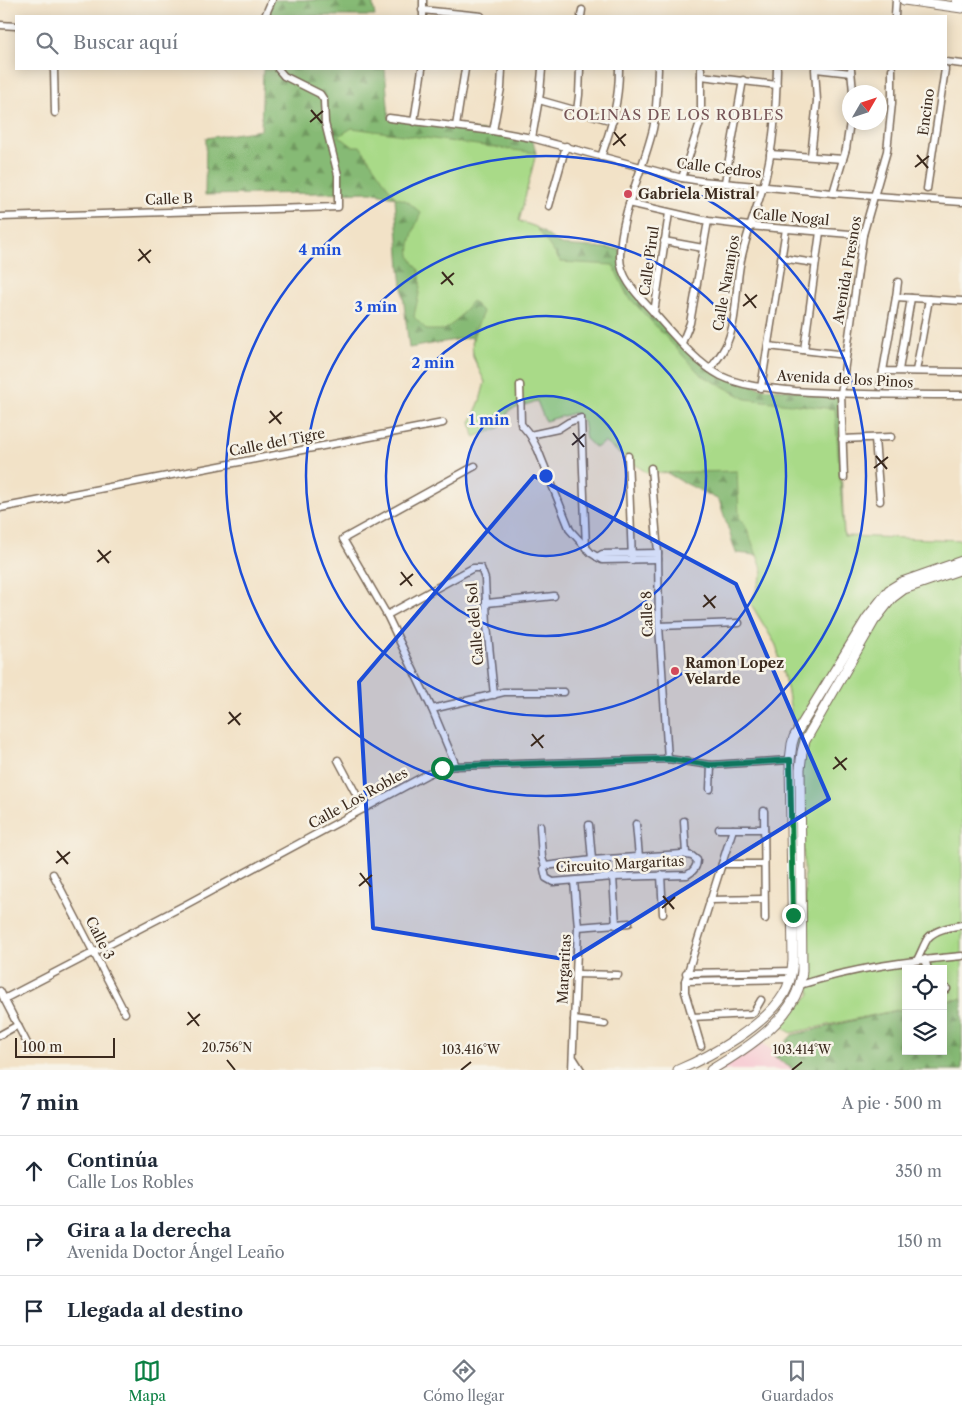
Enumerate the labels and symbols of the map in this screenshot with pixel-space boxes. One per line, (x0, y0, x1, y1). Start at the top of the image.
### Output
north arrow (842, 85, 887, 130)
street label: Encino (914, 87, 938, 137)
district label: COLINAS DE LOS ROBLES (563, 105, 785, 124)
street label: Calle Cedros (675, 154, 763, 182)
place label: Gabriela Mistral (638, 185, 755, 203)
marker: Gabriela Mistral (622, 188, 634, 200)
street label: Calle B (145, 189, 193, 209)
street label: Calle Nogal (752, 205, 830, 229)
street label: Avenida Fresnos (828, 215, 865, 326)
street label: Calle Pirul (635, 225, 663, 297)
street label: Calle Naranjos (709, 234, 743, 332)
text: 4 min (298, 240, 342, 259)
text: 3 min (355, 297, 398, 316)
text: 2 min (411, 353, 455, 372)
street label: Avenida de los Pinos (775, 366, 914, 392)
text: 1 min (468, 410, 510, 429)
street label: Calle del Tigre (227, 424, 327, 460)
centre of rings (537, 467, 555, 485)
street label: Calle del Sol (462, 582, 488, 666)
street label: Calle 8 (637, 591, 657, 637)
place label: Ramon Lopez Velarde (684, 654, 784, 688)
marker: Ramon Lopez Velarde (669, 665, 681, 677)
route start (431, 757, 454, 780)
street label: Calle Los Robles (305, 763, 411, 833)
street label: Circuito Margaritas (555, 852, 685, 876)
route end (782, 904, 805, 927)
street label: Calle 3 (82, 914, 118, 962)
street label: Margaritas (553, 933, 575, 1005)
scale bar (15, 1035, 115, 1058)
text: 20.756°N (202, 1040, 252, 1055)
text: 103.416°W (442, 1042, 501, 1057)
text: 103.414°W (773, 1042, 832, 1057)

